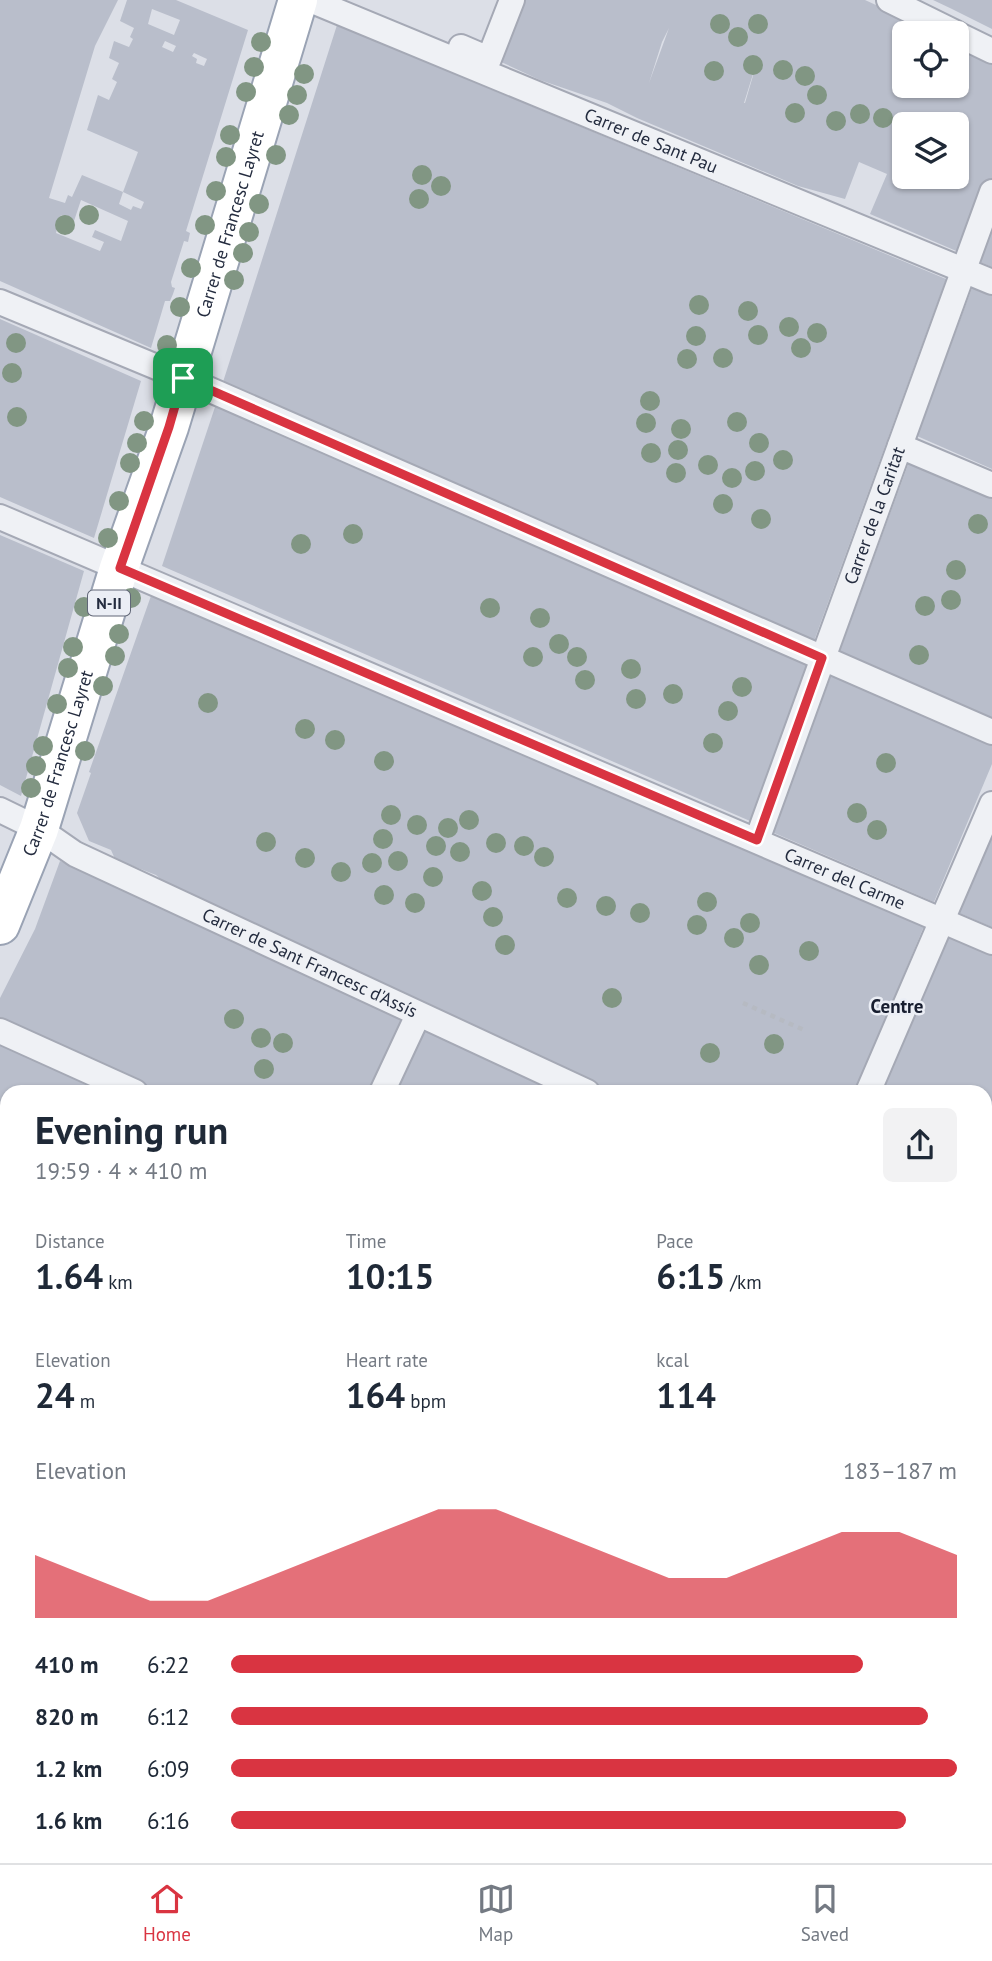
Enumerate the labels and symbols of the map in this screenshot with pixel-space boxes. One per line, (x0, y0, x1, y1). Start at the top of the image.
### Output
street label: Carrer de Sant Pau (581, 103, 721, 178)
street label: Carrer de Francesc Layret (191, 128, 269, 320)
pin (153, 348, 213, 408)
street label: Carrer de la Caritat (839, 443, 910, 588)
road number: N-II (88, 590, 130, 616)
street label: Carrer de Francesc Layret (17, 667, 98, 860)
street label: Carrer del Carme (781, 842, 909, 914)
street label: Carrer de Sant Francesc d'Assís (199, 903, 421, 1023)
district label: Centre (871, 994, 923, 1018)

